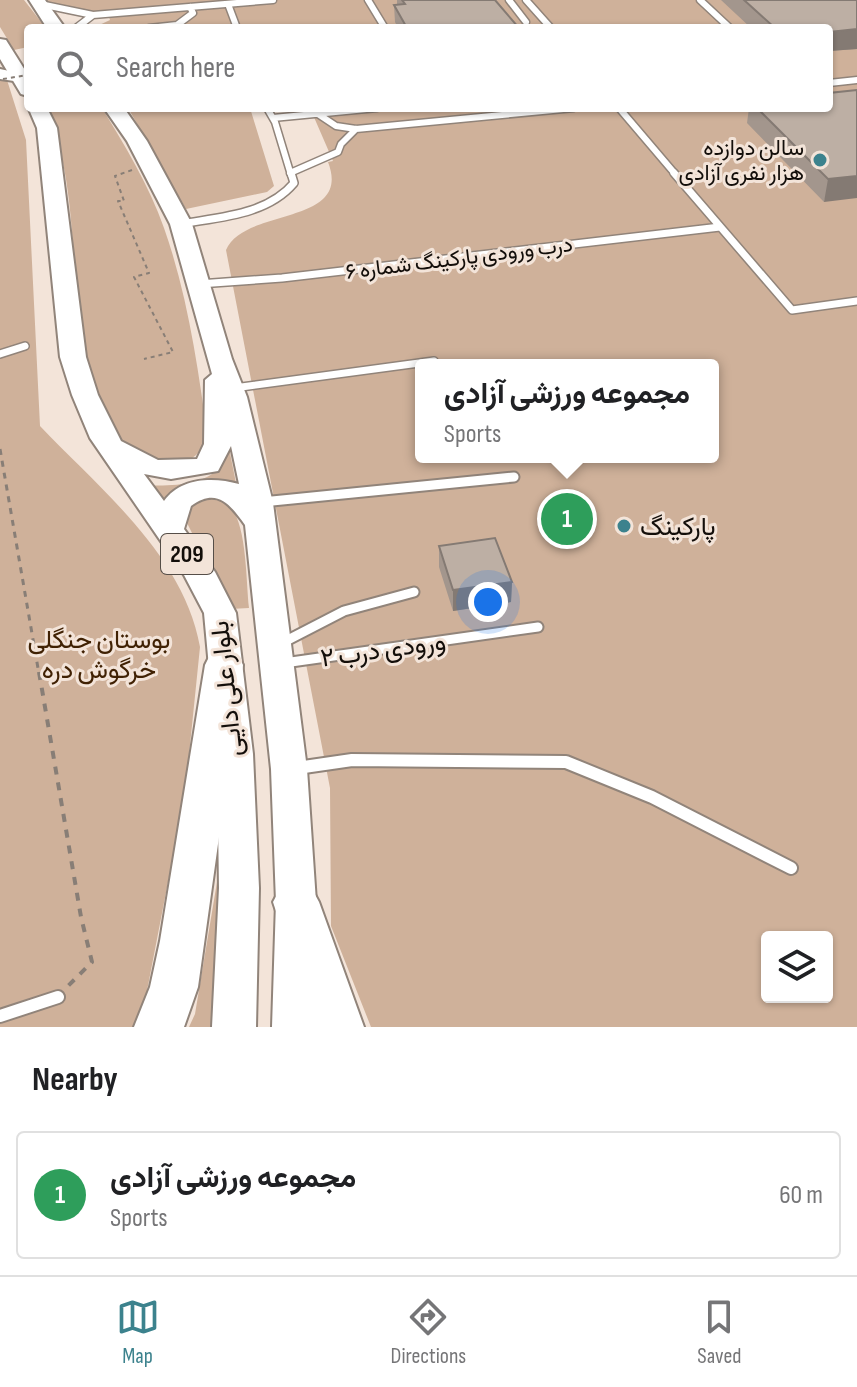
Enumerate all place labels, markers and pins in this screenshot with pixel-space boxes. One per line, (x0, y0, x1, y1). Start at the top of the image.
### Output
place label: سالن دوازده هزار نفری آزادی (679, 135, 804, 187)
marker: سالن دوازده هزار نفری آزادی (811, 151, 829, 169)
pin: 1 (541, 489, 593, 549)
place label: پارکینگ (640, 512, 716, 544)
marker: پارکینگ (615, 517, 633, 535)

